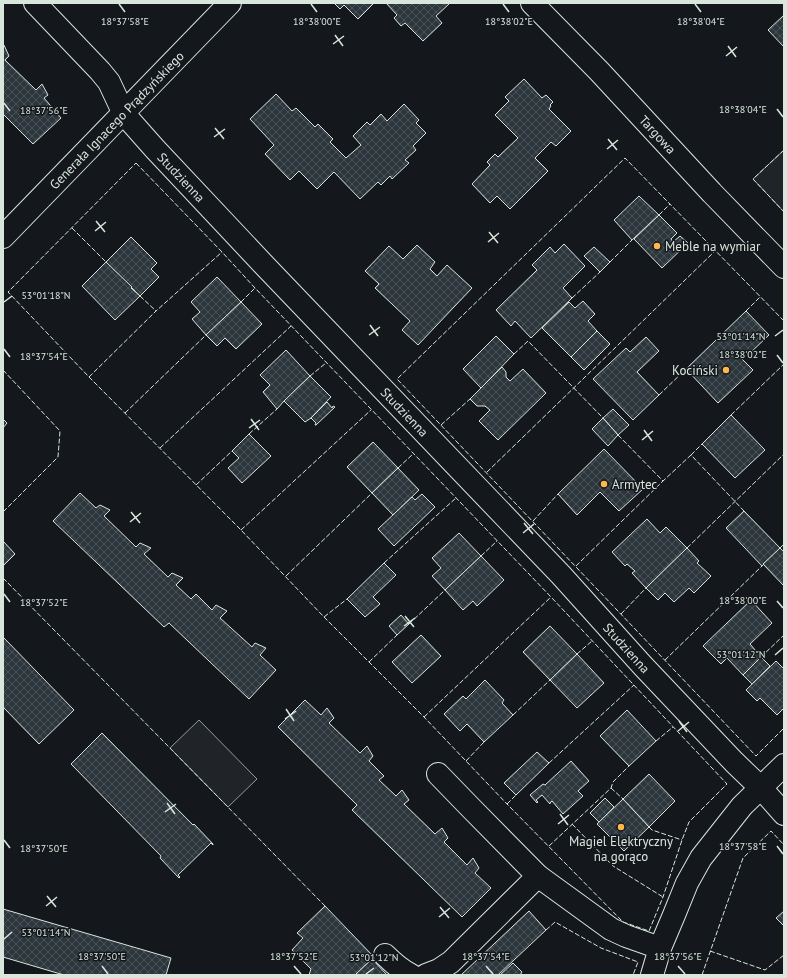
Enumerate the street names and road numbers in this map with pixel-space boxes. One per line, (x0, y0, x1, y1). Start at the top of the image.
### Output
street label: Generała Ignacego Prądzyńskiego (46, 47, 187, 193)
street label: Targowa (636, 112, 680, 157)
street label: Studzienna (154, 149, 209, 206)
street label: Studzienna (377, 384, 432, 440)
street label: Studzienna (600, 619, 654, 677)

